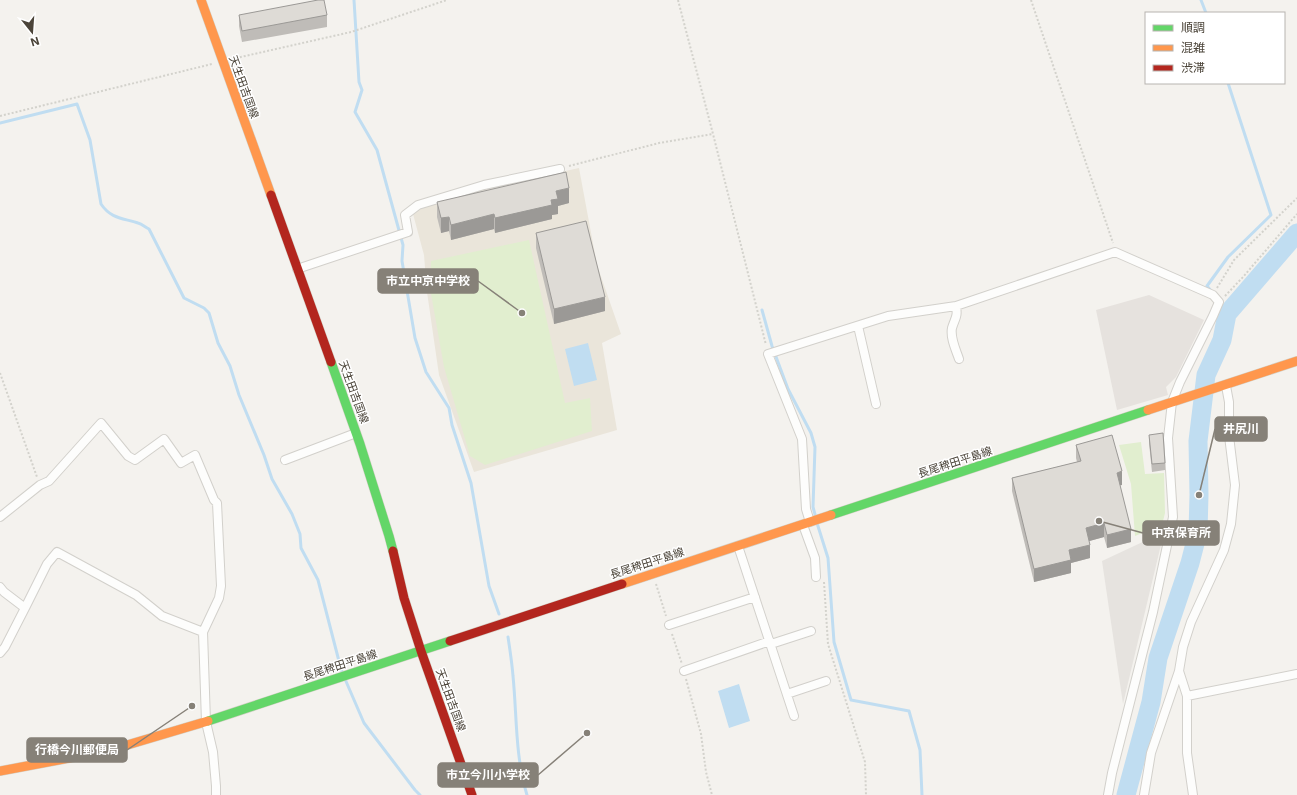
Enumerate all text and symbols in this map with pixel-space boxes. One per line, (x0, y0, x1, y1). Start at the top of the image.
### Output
north arrow (12, 12, 52, 52)
legend (1145, 12, 1285, 84)
text: 順調 (1181, 20, 1205, 35)
text: N (29, 34, 41, 49)
text: 混雑 (1181, 40, 1205, 55)
street label: 天生田吉国線 (226, 54, 262, 120)
text: 渋滞 (1181, 60, 1205, 75)
callout: 市立中京中学校 (378, 269, 478, 293)
text: 市立中京中学校 (386, 273, 470, 288)
street label: 天生田吉国線 (336, 359, 372, 425)
callout: 井尻川 (1215, 417, 1267, 441)
text: 井尻川 (1223, 421, 1259, 436)
street label: 長尾稗田平島線 (916, 443, 994, 481)
callout: 中京保育所 (1143, 521, 1219, 545)
text: 中京保育所 (1151, 525, 1211, 540)
street label: 長尾稗田平島線 (608, 544, 686, 582)
street label: 長尾稗田平島線 (301, 646, 379, 684)
street label: 天生田吉国線 (433, 667, 469, 733)
callout: 行橋今川郵便局 (27, 738, 127, 762)
text: 行橋今川郵便局 (35, 742, 119, 757)
callout: 市立今川小学校 (438, 763, 538, 787)
text: 市立今川小学校 (446, 767, 530, 782)

